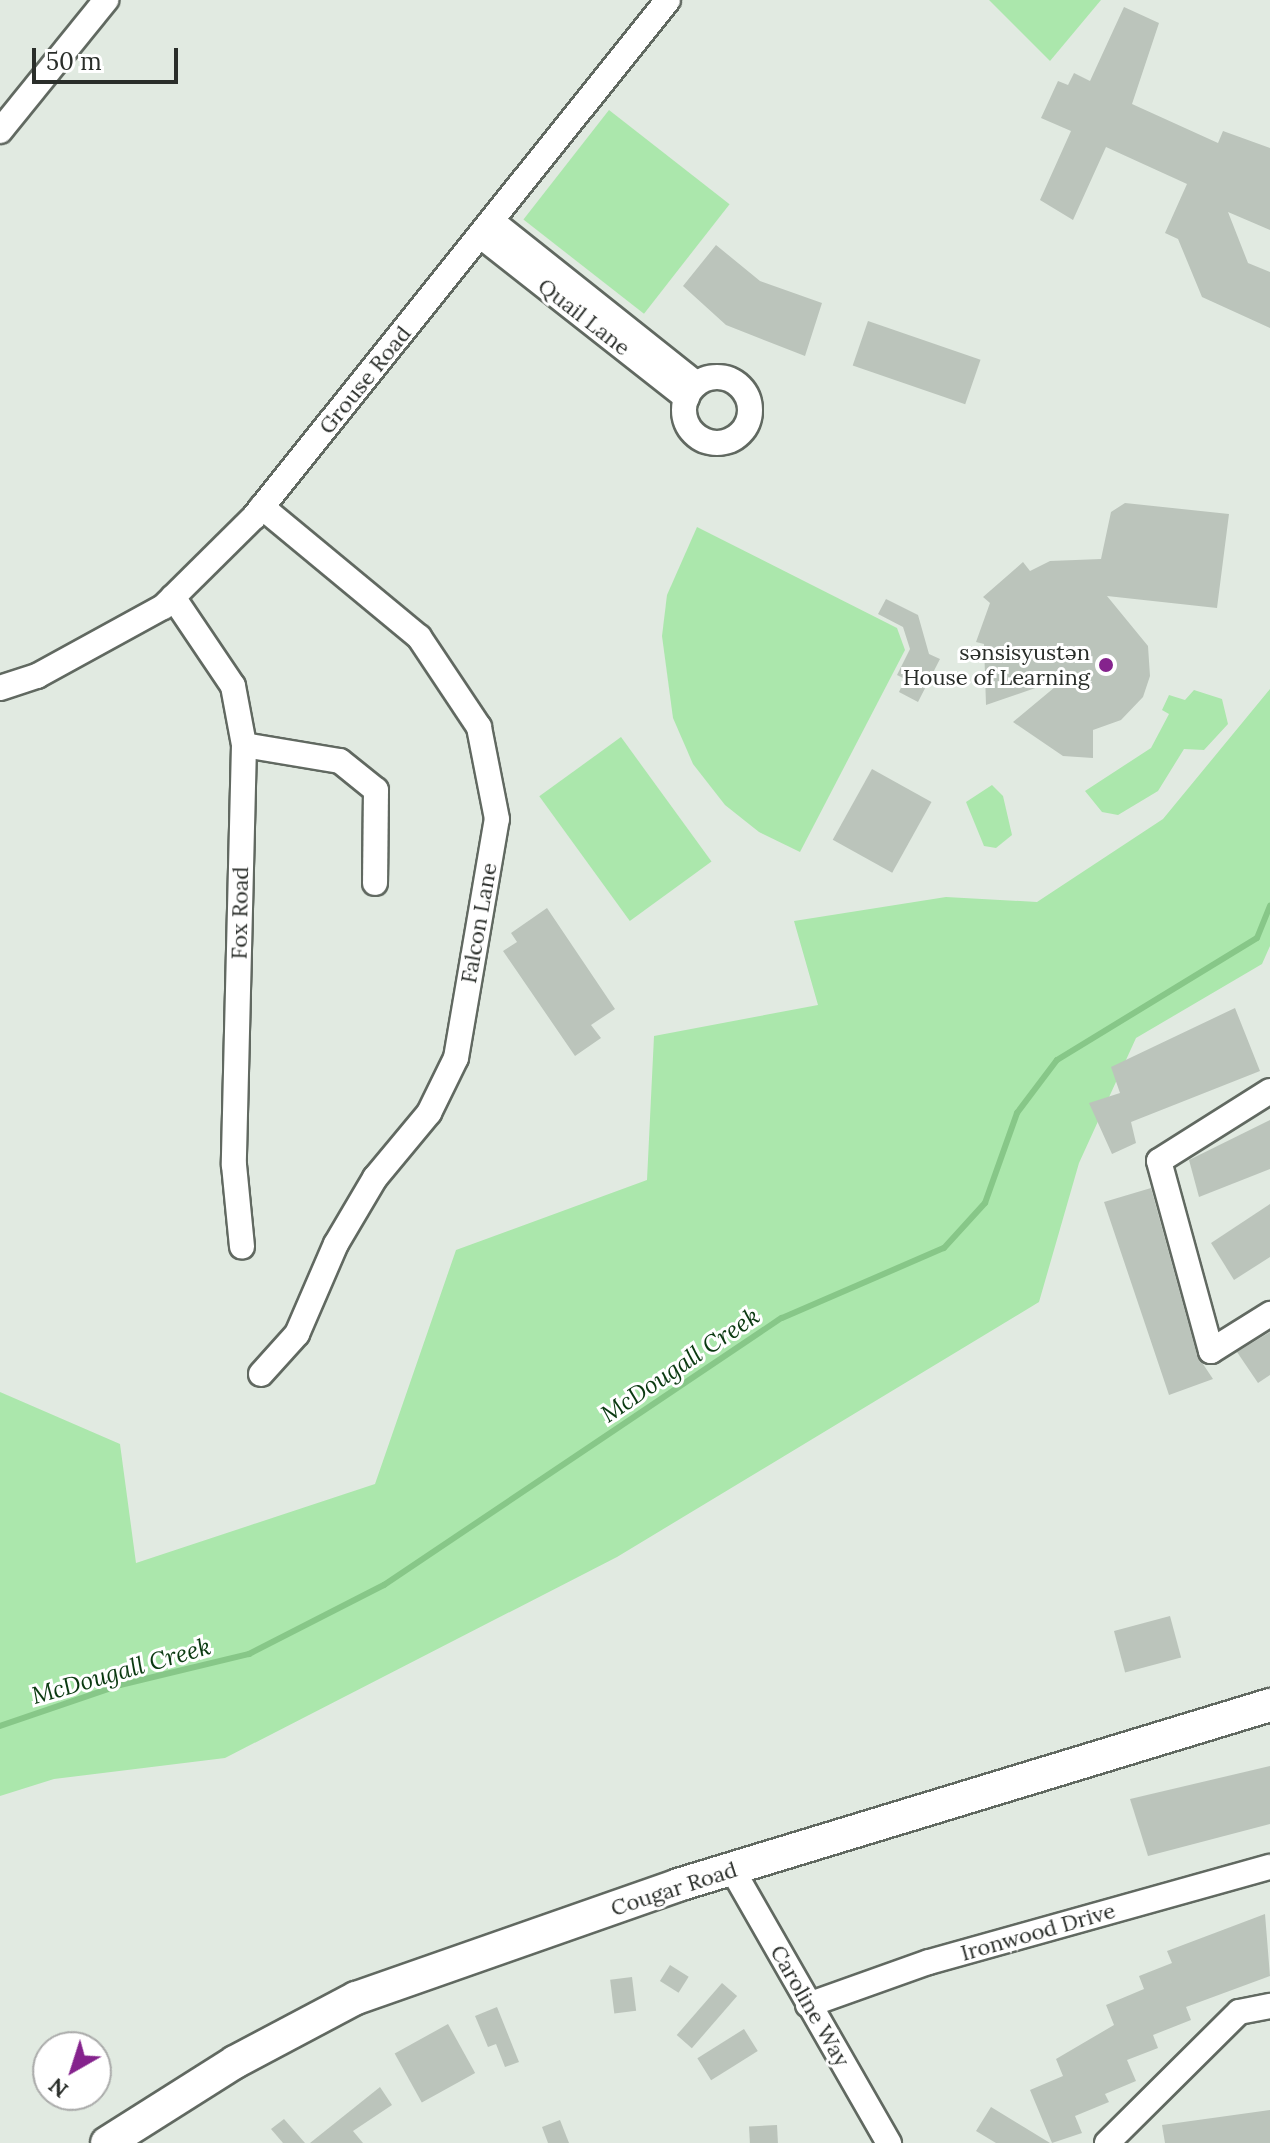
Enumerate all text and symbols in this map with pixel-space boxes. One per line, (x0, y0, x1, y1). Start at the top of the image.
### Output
scale bar (36, 32, 182, 82)
text: 50 m (46, 46, 102, 77)
street label: Quail Lane (533, 273, 635, 361)
street label: Grouse Road (314, 321, 416, 439)
place label: sənsisyustən House of Learning (903, 639, 1090, 690)
marker: sənsisyustən House of Learning (1097, 656, 1115, 674)
street label: Falcon Lane (455, 861, 503, 985)
street label: Fox Road (226, 866, 254, 960)
water label: McDougall Creek (595, 1301, 765, 1429)
water label: McDougall Creek (28, 1632, 214, 1710)
street label: Cougar Road (608, 1856, 740, 1922)
street label: Ironwood Drive (958, 1897, 1118, 1967)
street label: Caroline Way (765, 1941, 855, 2071)
north arrow (32, 2031, 112, 2111)
text: N (43, 2072, 74, 2104)

